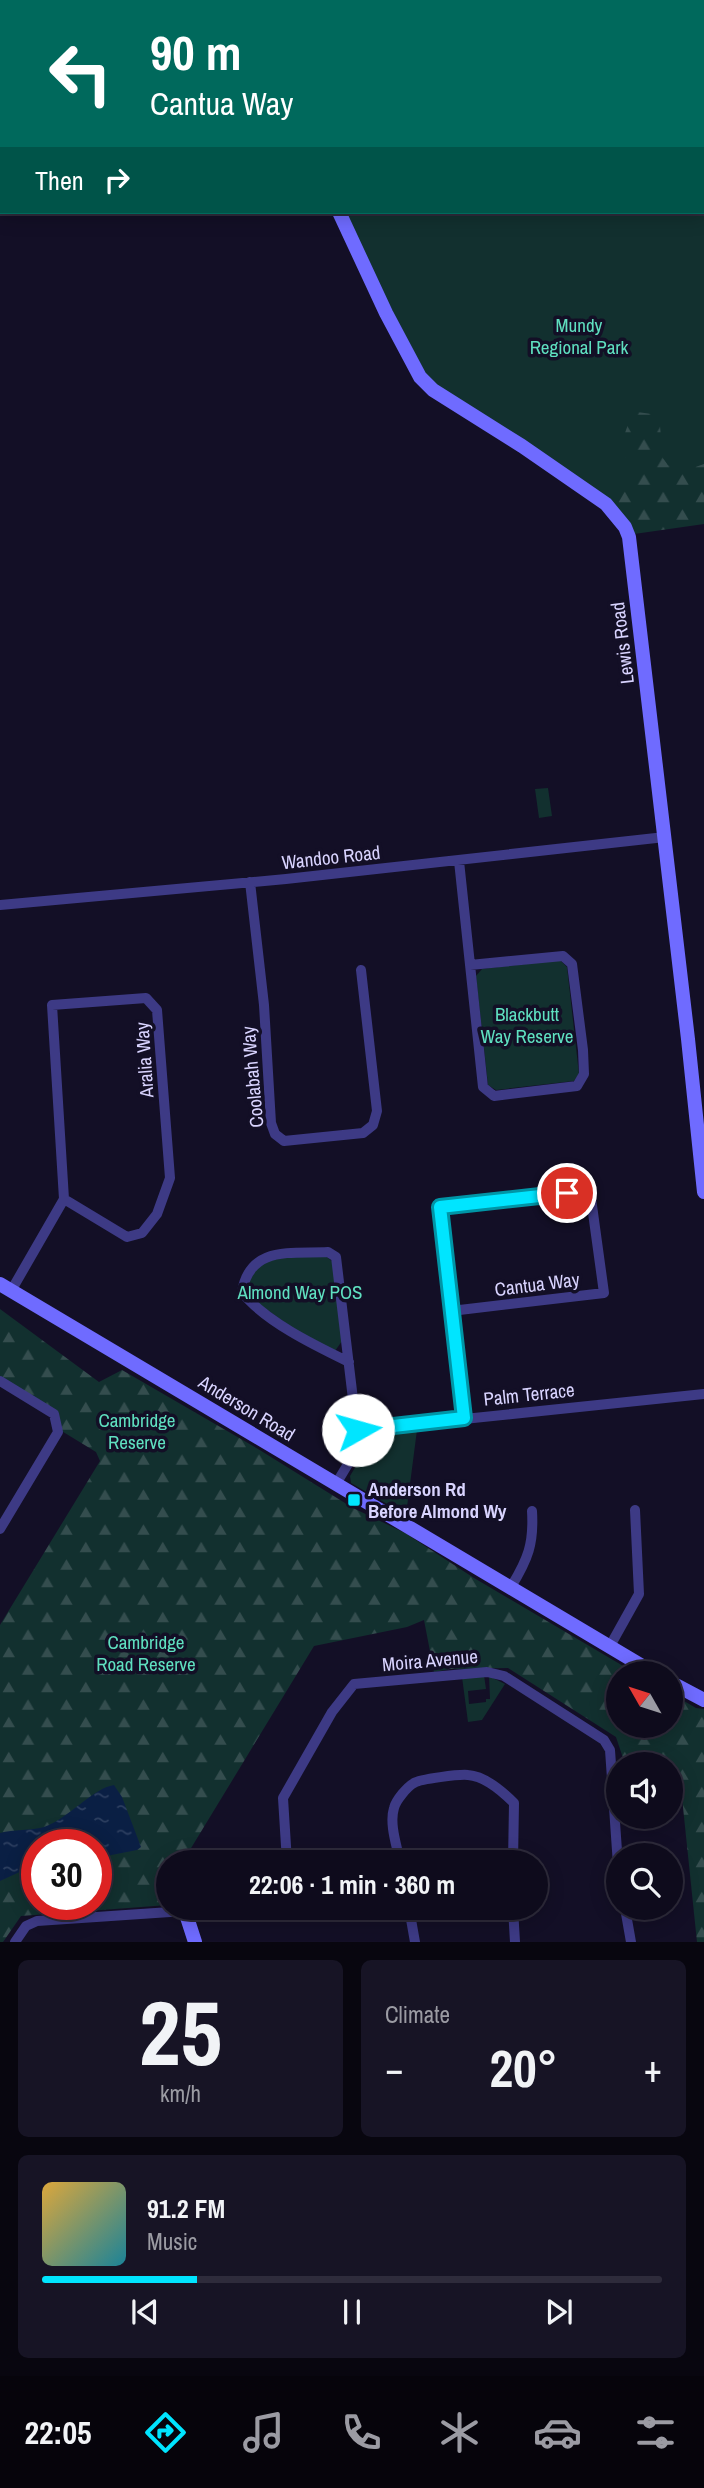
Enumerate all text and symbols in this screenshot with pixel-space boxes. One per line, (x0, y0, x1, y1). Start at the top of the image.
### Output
text: 90 m (150, 19, 242, 85)
icon: left (35, 28, 126, 119)
text: Cantua Way (150, 82, 293, 125)
icon: right (98, 161, 136, 199)
text: Then (35, 163, 84, 198)
park label: Mundy Regional Park (530, 312, 629, 360)
street label: Lewis Road (604, 601, 640, 685)
street label: Wandoo Road (280, 839, 382, 875)
park label: Blackbutt Way Reserve (481, 1001, 573, 1049)
street label: Aralia Way (128, 1021, 160, 1100)
street label: Coolabah Way (235, 1025, 269, 1129)
pin (537, 1163, 597, 1223)
icon: arrive (548, 1174, 586, 1212)
street label: Cantua Way (493, 1266, 581, 1302)
park label: Almond Way POS (237, 1279, 362, 1305)
street label: Anderson Road (193, 1368, 300, 1447)
street label: Palm Terrace (482, 1376, 576, 1412)
position arrow (321, 1393, 395, 1467)
park label: Cambridge Reserve (98, 1407, 176, 1455)
place label: Anderson Rd Before Almond Wy (368, 1476, 507, 1524)
marker: Anderson Rd Before Almond Wy (346, 1492, 362, 1508)
park label: Cambridge Road Reserve (96, 1629, 196, 1677)
street label: Moira Avenue (381, 1643, 479, 1677)
north arrow (606, 1661, 682, 1738)
map controls (606, 1661, 683, 1920)
button: sound (606, 1752, 683, 1829)
speed limit sign: 30 (21, 1829, 112, 1920)
button: search (606, 1843, 683, 1920)
text: 22:06 · 1 min · 360 m (249, 1867, 455, 1902)
text: 25 (139, 1971, 222, 2093)
text: Climate (385, 1999, 450, 2030)
text: 20° (489, 2033, 558, 2103)
text: − (385, 2043, 403, 2094)
text: + (644, 2043, 662, 2094)
text: km/h (160, 2078, 201, 2109)
text: 91.2 FM (147, 2191, 225, 2226)
text: Music (147, 2226, 197, 2257)
icon: previous (126, 2293, 164, 2331)
icon: pause (333, 2293, 371, 2331)
icon: next (540, 2293, 578, 2331)
icon: directions (141, 2408, 190, 2457)
icon: music (239, 2408, 288, 2457)
icon: phone (337, 2408, 386, 2457)
icon: climate (435, 2408, 484, 2457)
icon: car (533, 2408, 582, 2457)
icon: filters (631, 2408, 680, 2457)
text: 22:05 (24, 2411, 92, 2454)

